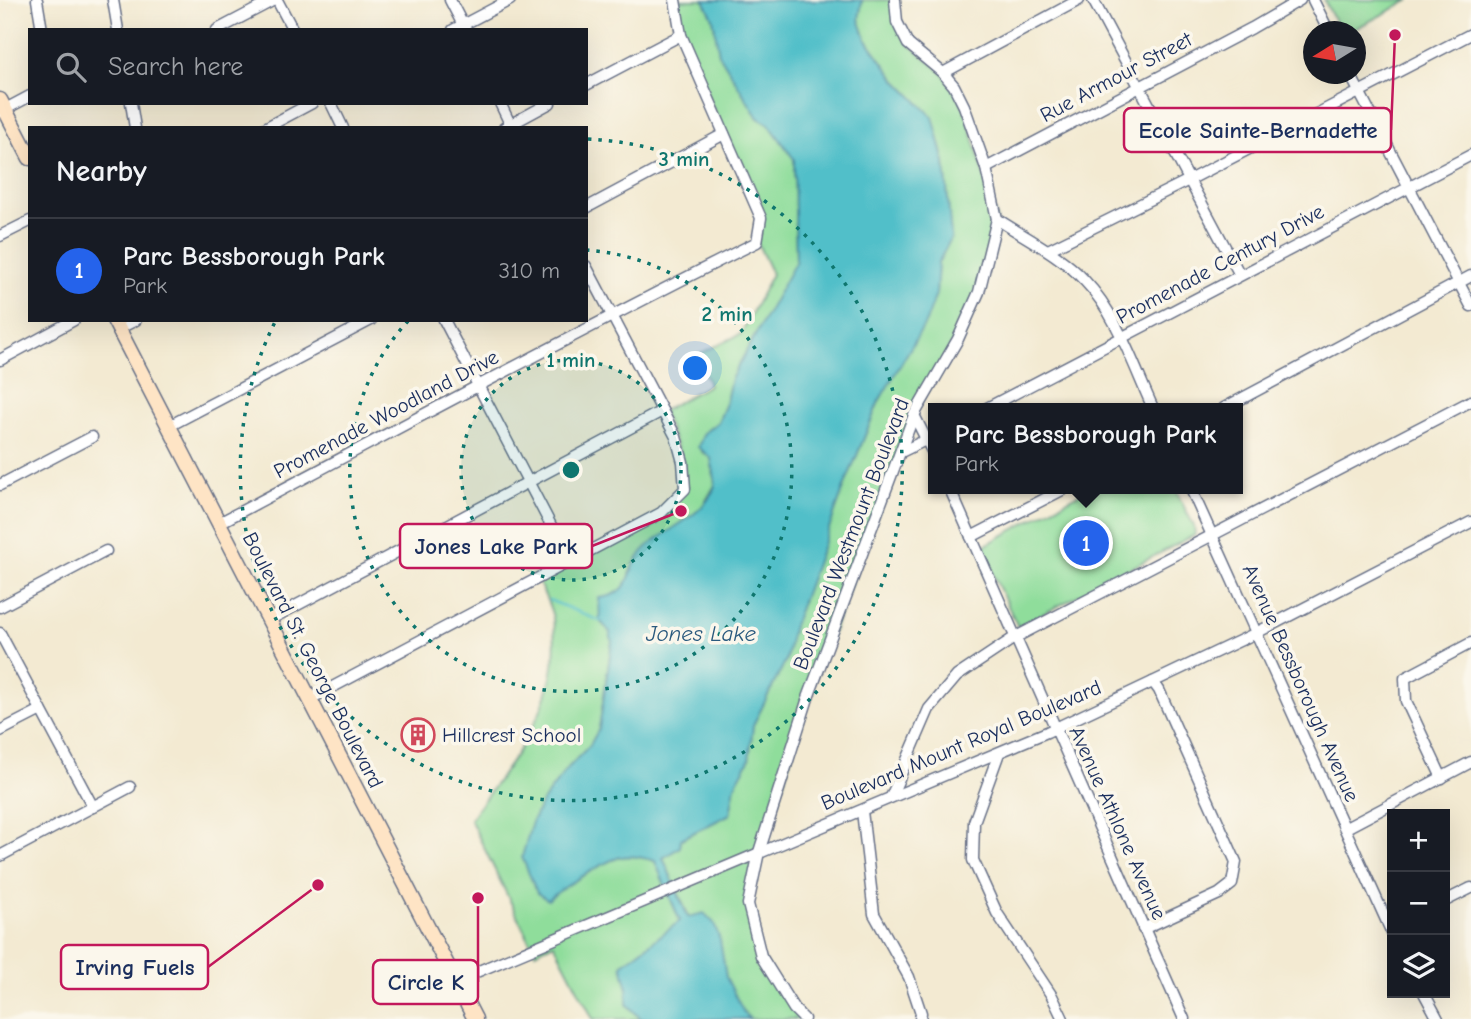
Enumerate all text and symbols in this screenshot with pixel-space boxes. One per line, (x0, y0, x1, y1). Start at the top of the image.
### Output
north arrow (1303, 21, 1366, 84)
street label: Rue Armour Street (1036, 26, 1197, 127)
search box (28, 28, 588, 105)
icon: search (52, 48, 90, 86)
text: Search here (108, 52, 243, 82)
callout: Ecole Sainte-Bernadette (1124, 108, 1391, 152)
text: Ecole Sainte-Bernadette (1138, 117, 1378, 144)
text: 3 min (658, 147, 710, 171)
text: Nearby (56, 154, 147, 189)
street label: Promenade Century Drive (1112, 199, 1328, 329)
text: Parc Bessborough Park (123, 242, 385, 272)
text: 1 (74, 257, 84, 284)
text: 310 m (499, 257, 560, 284)
text: Park (123, 272, 167, 299)
text: 2 min (701, 302, 753, 326)
street label: Promenade Woodland Drive (270, 344, 502, 484)
text: 1 min (547, 348, 595, 372)
your location (678, 351, 712, 385)
street label: Boulevard Westmount Boulevard (788, 395, 914, 673)
popup (928, 403, 1243, 494)
text: Parc Bessborough Park (955, 420, 1216, 450)
text: Park (955, 450, 999, 477)
centre of rings (559, 458, 583, 482)
pin: 1 (1063, 517, 1109, 569)
callout: Jones Lake Park (400, 524, 592, 568)
street label: Boulevard St. George Boulevard (238, 528, 388, 792)
text: Jones Lake Park (414, 533, 578, 560)
street label: Avenue Bessborough Avenue (1238, 561, 1364, 805)
water label: Jones Lake (645, 620, 756, 647)
street label: Boulevard Mount Royal Boulevard (817, 675, 1105, 815)
building icon: Hillcrest School (399, 716, 437, 754)
place label: Hillcrest School (442, 723, 581, 747)
street label: Avenue Athlone Avenue (1064, 723, 1172, 923)
map controls (1387, 809, 1450, 998)
button: + (1387, 809, 1450, 872)
button: − (1387, 872, 1450, 935)
button: layers (1387, 935, 1450, 998)
callout: Irving Fuels (61, 945, 208, 989)
text: Irving Fuels (75, 954, 195, 981)
callout: Circle K (373, 960, 478, 1004)
text: Circle K (388, 969, 464, 996)

